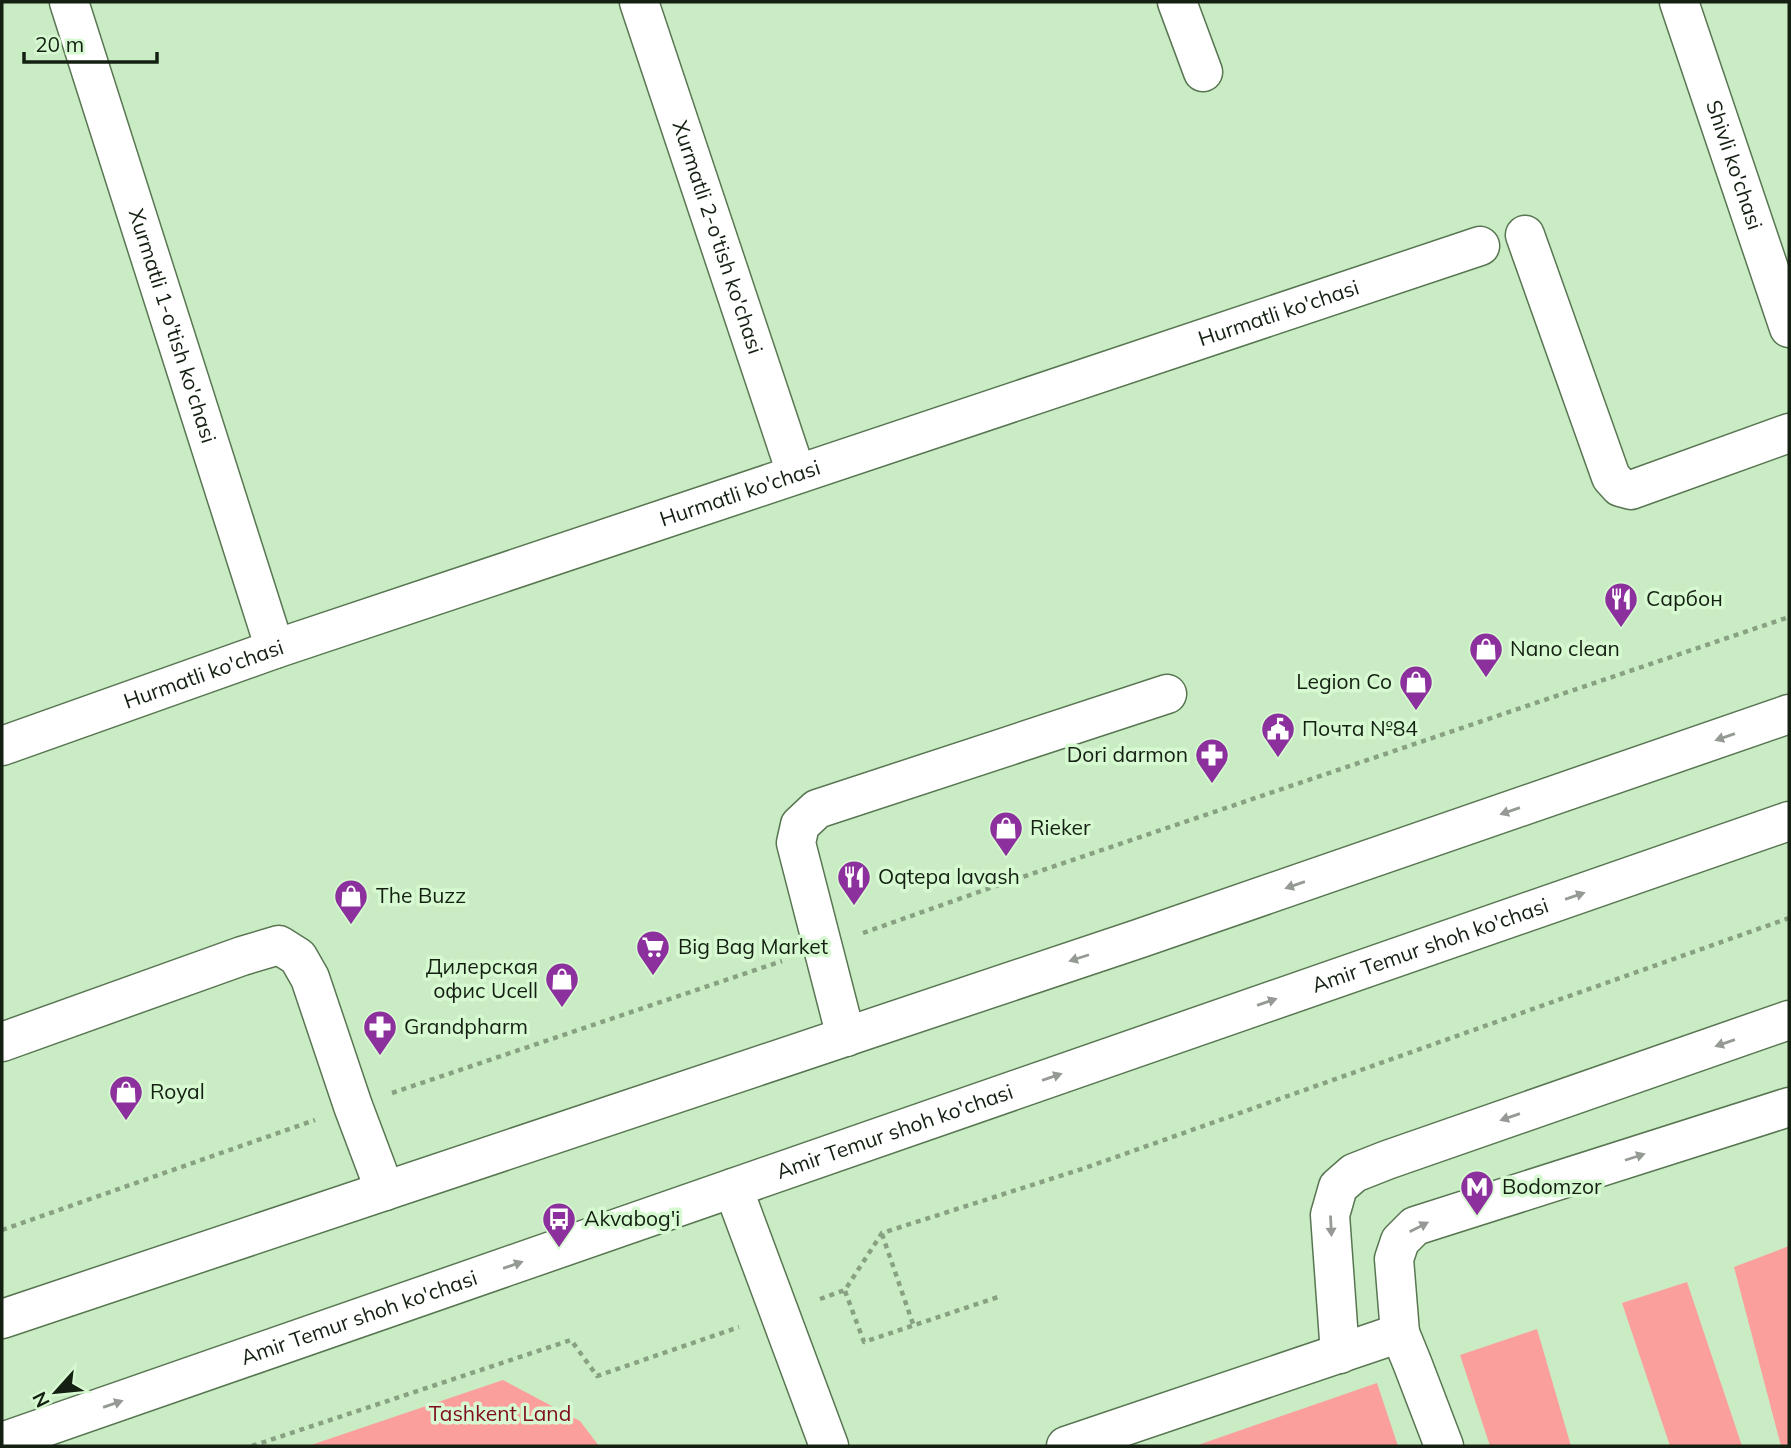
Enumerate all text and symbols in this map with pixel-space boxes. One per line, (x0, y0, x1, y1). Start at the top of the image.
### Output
scale bar (24, 21, 158, 65)
text: 20 m (35, 31, 84, 57)
street label: Shivli ko'chasi (1701, 97, 1769, 233)
street label: Xurmatli 2-o'tish ko'chasi (667, 117, 769, 357)
street label: Xurmatli 1-o'tish ko'chasi (124, 205, 223, 446)
street label: Hurmatli ko'chasi (1195, 273, 1362, 351)
street label: Hurmatli ko'chasi (656, 454, 823, 531)
restaurant icon: Сарбон (1602, 580, 1640, 629)
place label: Сарбон (1646, 585, 1723, 611)
shop icon: Nano clean (1467, 630, 1505, 679)
street label: Hurmatli ko'chasi (120, 633, 287, 714)
place label: Nano clean (1510, 635, 1620, 661)
shop icon: Legion Co (1397, 663, 1435, 712)
place label: Legion Co (1296, 668, 1392, 694)
public building icon: Почта №84 (1259, 710, 1297, 759)
place label: Почта №84 (1302, 715, 1418, 741)
one-way arrow (1714, 732, 1735, 743)
pharmacy icon: Dori darmon (1193, 736, 1231, 785)
place label: Dori darmon (1067, 741, 1188, 767)
one-way arrow (1499, 806, 1520, 817)
shop icon: Rieker (987, 809, 1025, 858)
place label: Rieker (1030, 814, 1091, 840)
restaurant icon: Oqtepa lavash (835, 858, 873, 907)
place label: Oqtepa lavash (878, 863, 1020, 889)
shop icon: The Buzz (332, 877, 370, 926)
one-way arrow (1284, 880, 1305, 891)
place label: The Buzz (376, 882, 466, 908)
one-way arrow (1564, 890, 1585, 901)
street label: Amir Temur shoh ko'chasi (1308, 892, 1552, 998)
supermarket icon: Big Bag Market (634, 928, 672, 977)
place label: Big Bag Market (678, 933, 828, 959)
place label: Дилерская офис Ucell (426, 953, 538, 1003)
one-way arrow (1069, 954, 1090, 964)
shop icon: Дилерская офис Ucell (543, 960, 581, 1009)
one-way arrow (1257, 997, 1278, 1008)
pharmacy icon: Grandpharm (361, 1008, 399, 1057)
place label: Grandpharm (404, 1013, 528, 1039)
one-way arrow (1714, 1038, 1735, 1049)
one-way arrow (1042, 1071, 1063, 1082)
shop icon: Royal (107, 1073, 145, 1122)
place label: Royal (150, 1078, 205, 1104)
street label: Amir Temur shoh ko'chasi (773, 1078, 1016, 1184)
one-way arrow (1499, 1112, 1520, 1123)
one-way arrow (1624, 1151, 1645, 1161)
metro station icon: Bodomzor (1458, 1168, 1496, 1217)
place label: Bodomzor (1502, 1173, 1602, 1199)
bus stop icon: Akvabog'i (540, 1200, 578, 1249)
place label: Akvabog'i (584, 1205, 680, 1231)
one-way arrow (1325, 1216, 1336, 1238)
one-way arrow (1409, 1222, 1429, 1234)
one-way arrow (502, 1259, 523, 1270)
street label: Amir Temur shoh ko'chasi (237, 1264, 480, 1370)
north arrow (21, 1357, 91, 1427)
text: N (27, 1388, 55, 1412)
one-way arrow (102, 1398, 123, 1409)
park label: Tashkent Land (429, 1400, 571, 1426)

